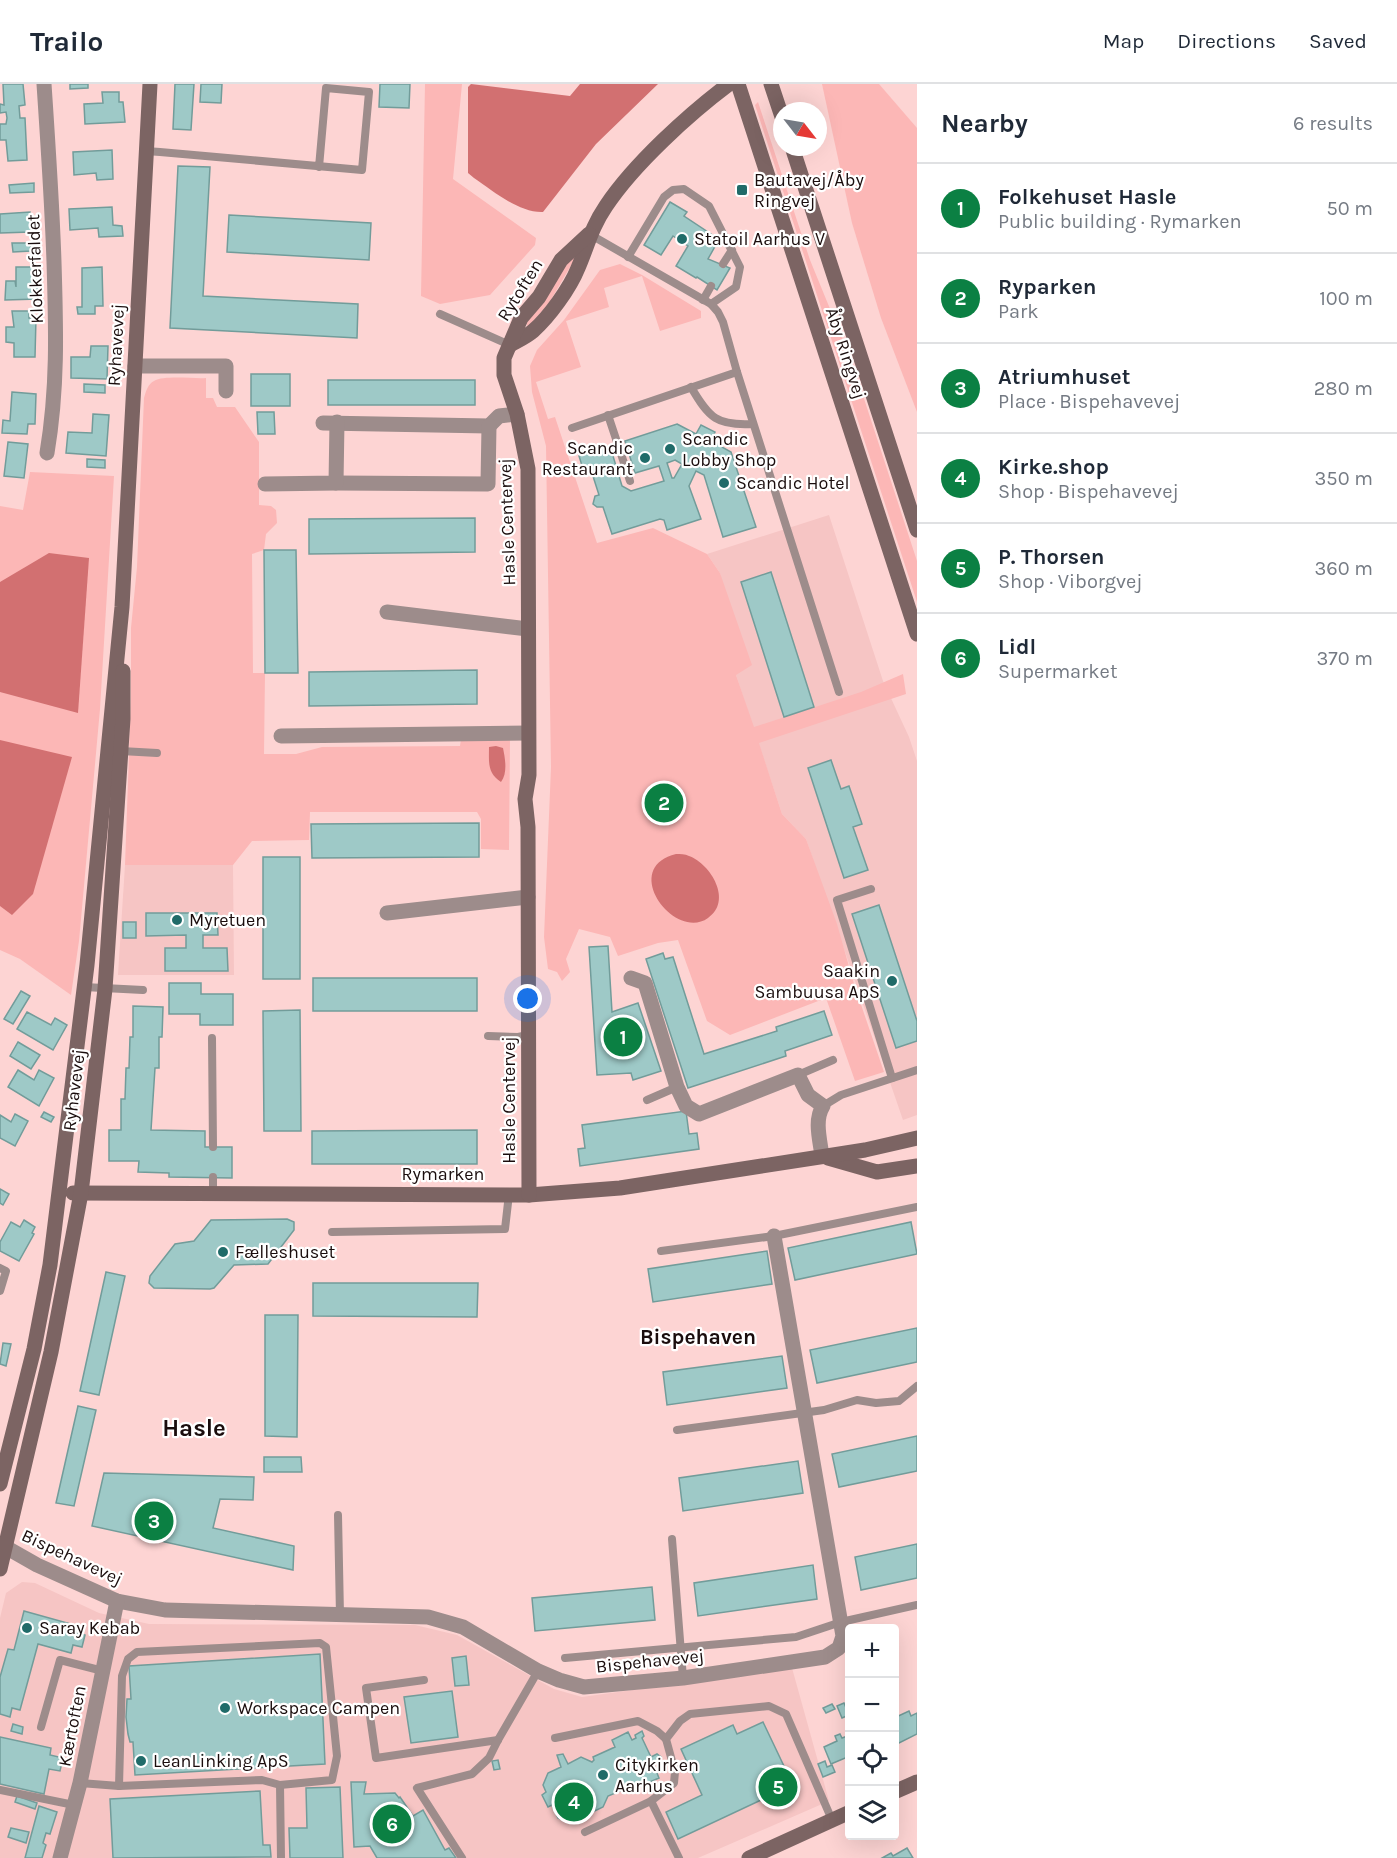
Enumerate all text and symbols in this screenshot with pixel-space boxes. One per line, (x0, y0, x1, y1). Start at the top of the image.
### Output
text: Trailo (30, 25, 103, 58)
text: Map (1103, 29, 1144, 53)
text: Directions (1177, 29, 1276, 53)
text: Saved (1309, 29, 1367, 53)
north arrow (773, 102, 827, 156)
text: Nearby (941, 108, 1028, 139)
text: 6 results (1293, 112, 1373, 135)
place label: Bautavej/Åby Ringvej (754, 169, 864, 212)
marker: Bautavej/Åby Ringvej (735, 183, 749, 197)
text: Folkehuset Hasle (998, 184, 1177, 210)
text: 1 (957, 197, 964, 220)
text: 50 m (1326, 197, 1373, 220)
text: Public building · Rymarken (998, 210, 1242, 233)
street label: Klokkerfaldet (22, 214, 48, 324)
place label: Statoil Aarhus V (694, 228, 825, 250)
marker: Statoil Aarhus V (675, 232, 689, 246)
street label: Rytoften (492, 255, 548, 325)
text: Ryparken (998, 274, 1097, 300)
text: 2 (954, 287, 967, 310)
text: 100 m (1319, 287, 1373, 310)
text: Park (998, 300, 1039, 323)
street label: Ryhavevej (103, 303, 129, 387)
street label: Åby Ringvej (821, 304, 871, 402)
text: Atriumhuset (998, 364, 1130, 390)
text: 3 (954, 377, 967, 400)
text: 280 m (1314, 377, 1373, 400)
text: Place · Bispehavevej (998, 390, 1180, 413)
place label: Scandic Lobby Shop (682, 428, 776, 471)
place label: Scandic Restaurant (542, 437, 633, 480)
marker: Scandic Lobby Shop (663, 442, 677, 456)
marker: Scandic Restaurant (638, 451, 652, 465)
text: Kirke.shop (998, 454, 1109, 480)
street label: Hasle Centervej (494, 458, 520, 586)
text: 4 (955, 467, 966, 490)
text: 350 m (1315, 467, 1373, 490)
place label: Scandic Hotel (736, 472, 849, 494)
marker: Scandic Hotel (717, 476, 731, 490)
text: Shop · Bispehavevej (998, 480, 1179, 503)
text: P. Thorsen (998, 544, 1105, 570)
text: 5 (955, 557, 966, 580)
text: 360 m (1314, 557, 1373, 580)
text: Shop · Viborgvej (998, 570, 1143, 593)
text: Lidl (998, 634, 1036, 660)
text: 6 (954, 647, 967, 670)
text: 370 m (1316, 647, 1373, 670)
text: Supermarket (998, 660, 1117, 683)
pin: 2 (644, 780, 684, 826)
place label: Myretuen (189, 909, 266, 931)
marker: Myretuen (170, 913, 184, 927)
place label: Saakin Sambuusa ApS (755, 960, 880, 1003)
marker: Saakin Sambuusa ApS (885, 974, 899, 988)
your location (513, 984, 542, 1013)
pin: 1 (604, 1014, 642, 1060)
street label: Hasle Centervej (498, 1036, 520, 1164)
street label: Ryhavevej (58, 1048, 90, 1132)
street label: Rymarken (402, 1163, 484, 1185)
place label: Fælleshuset (235, 1241, 335, 1263)
marker: Fælleshuset (216, 1245, 230, 1259)
district label: Bispehaven (640, 1325, 756, 1349)
district label: Hasle (162, 1414, 226, 1442)
pin: 3 (134, 1498, 174, 1544)
street label: Bispehavevej (18, 1524, 126, 1590)
place label: Saray Kebab (39, 1617, 140, 1639)
marker: Saray Kebab (20, 1621, 34, 1635)
map controls (845, 1624, 899, 1840)
button: + (845, 1624, 899, 1678)
street label: Bispehavevej (595, 1644, 705, 1678)
button: − (845, 1678, 899, 1732)
street label: Kærtoften (53, 1683, 91, 1769)
place label: Workspace Campen (237, 1697, 400, 1719)
marker: Workspace Campen (218, 1701, 232, 1715)
button: locate (845, 1732, 899, 1786)
place label: LeanLinking ApS (153, 1750, 289, 1772)
marker: LeanLinking ApS (134, 1754, 148, 1768)
place label: Citykirken Aarhus (615, 1754, 699, 1797)
pin: 5 (758, 1764, 798, 1810)
marker: Citykirken Aarhus (596, 1768, 610, 1782)
pin: 4 (554, 1780, 594, 1824)
button: layers (845, 1786, 899, 1840)
pin: 6 (372, 1802, 412, 1846)

